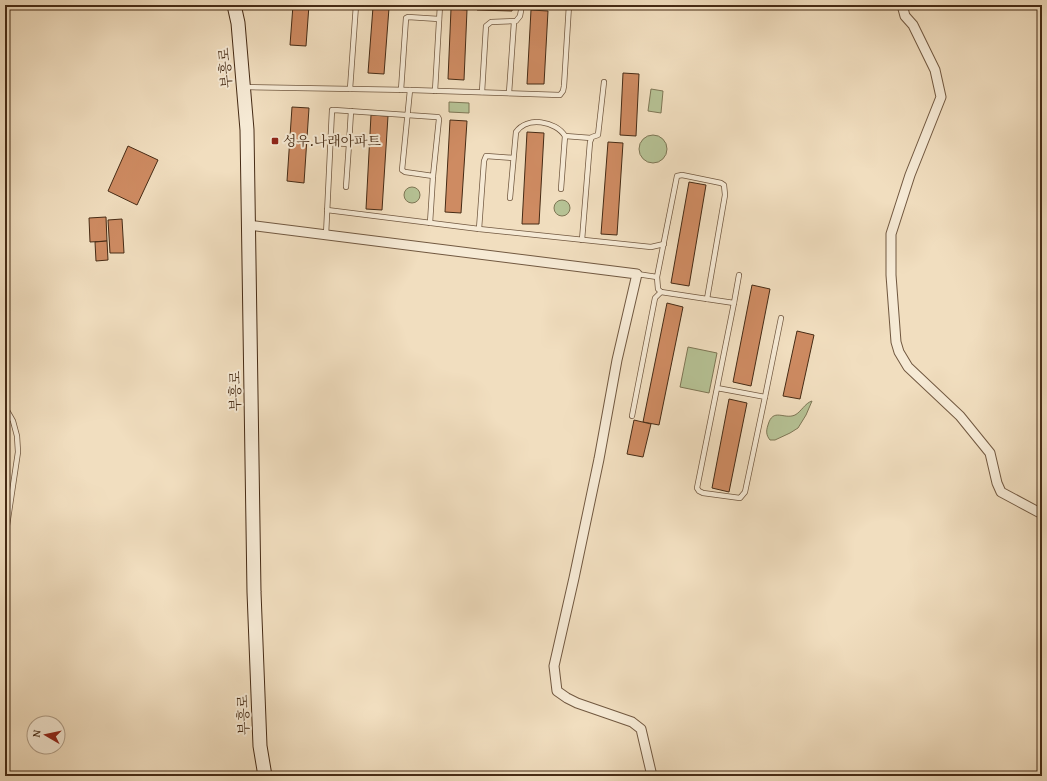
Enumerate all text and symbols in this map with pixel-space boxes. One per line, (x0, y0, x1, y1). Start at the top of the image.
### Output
street label: 부흥로 (213, 46, 237, 89)
place label: 성우.나래아파트 (283, 131, 382, 151)
marker: 성우.나래아파트 (270, 136, 280, 146)
street label: 부흥로 (225, 370, 245, 411)
street label: 부흥로 (232, 694, 254, 736)
north arrow (26, 715, 66, 755)
text: N (28, 728, 45, 738)

